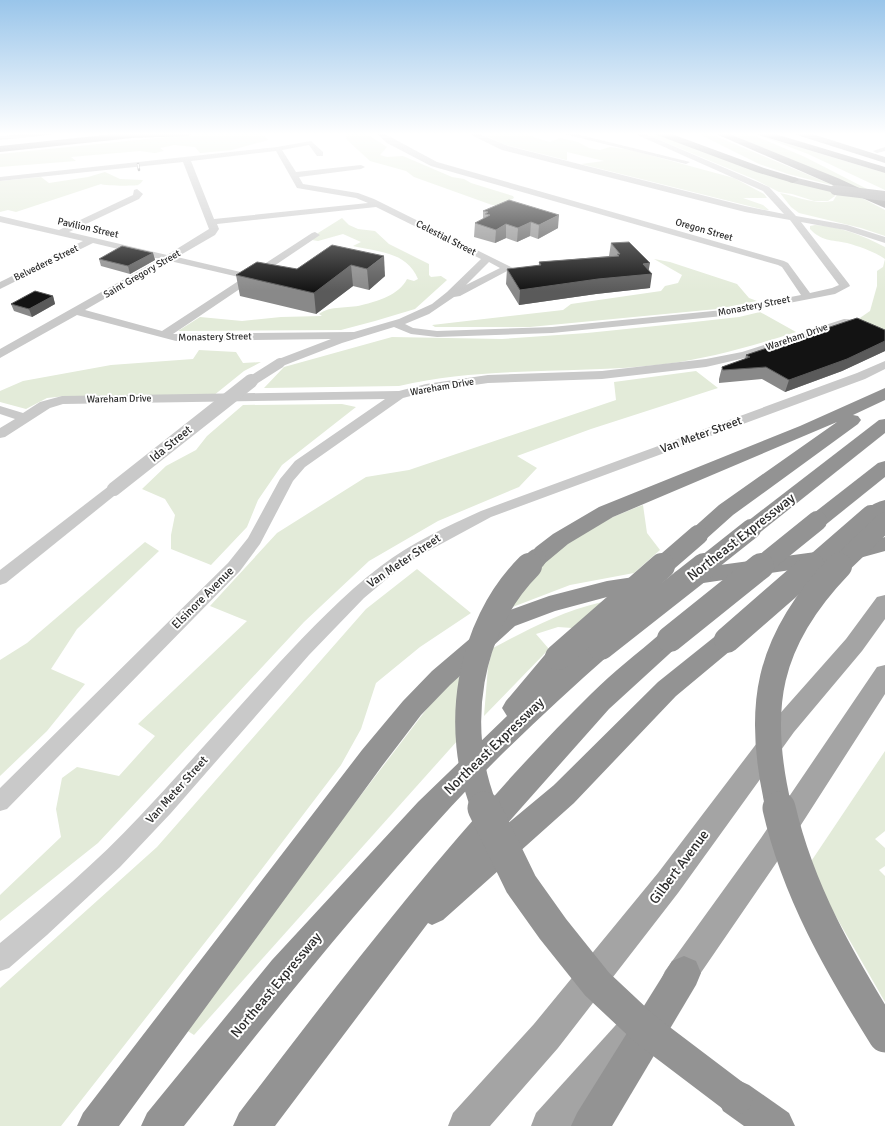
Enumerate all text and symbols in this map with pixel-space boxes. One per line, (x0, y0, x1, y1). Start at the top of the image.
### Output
street label: Pavilion Street (56, 215, 120, 241)
street label: Oregon Street (674, 216, 735, 244)
street label: Celestial Street (414, 218, 478, 258)
street label: Belvedere Street (12, 242, 81, 284)
street label: Saint Gregory Street (101, 247, 183, 301)
street label: Monastery Street (717, 293, 792, 319)
street label: Wareham Drive (764, 321, 830, 353)
street label: Monastery Street (178, 330, 252, 344)
street label: Wareham Drive (409, 375, 475, 399)
street label: Wareham Drive (87, 392, 151, 406)
street label: Van Meter Street (658, 413, 744, 457)
street label: Ida Street (147, 422, 195, 466)
street label: Northeast Expressway (684, 489, 799, 584)
street label: Van Meter Street (364, 531, 444, 591)
street label: Elsinore Avenue (169, 564, 237, 632)
street label: Northeast Expressway (440, 694, 548, 798)
street label: Van Meter Street (143, 753, 211, 827)
street label: Gilbert Avenue (646, 827, 712, 907)
street label: Northeast Expressway (227, 928, 325, 1041)

